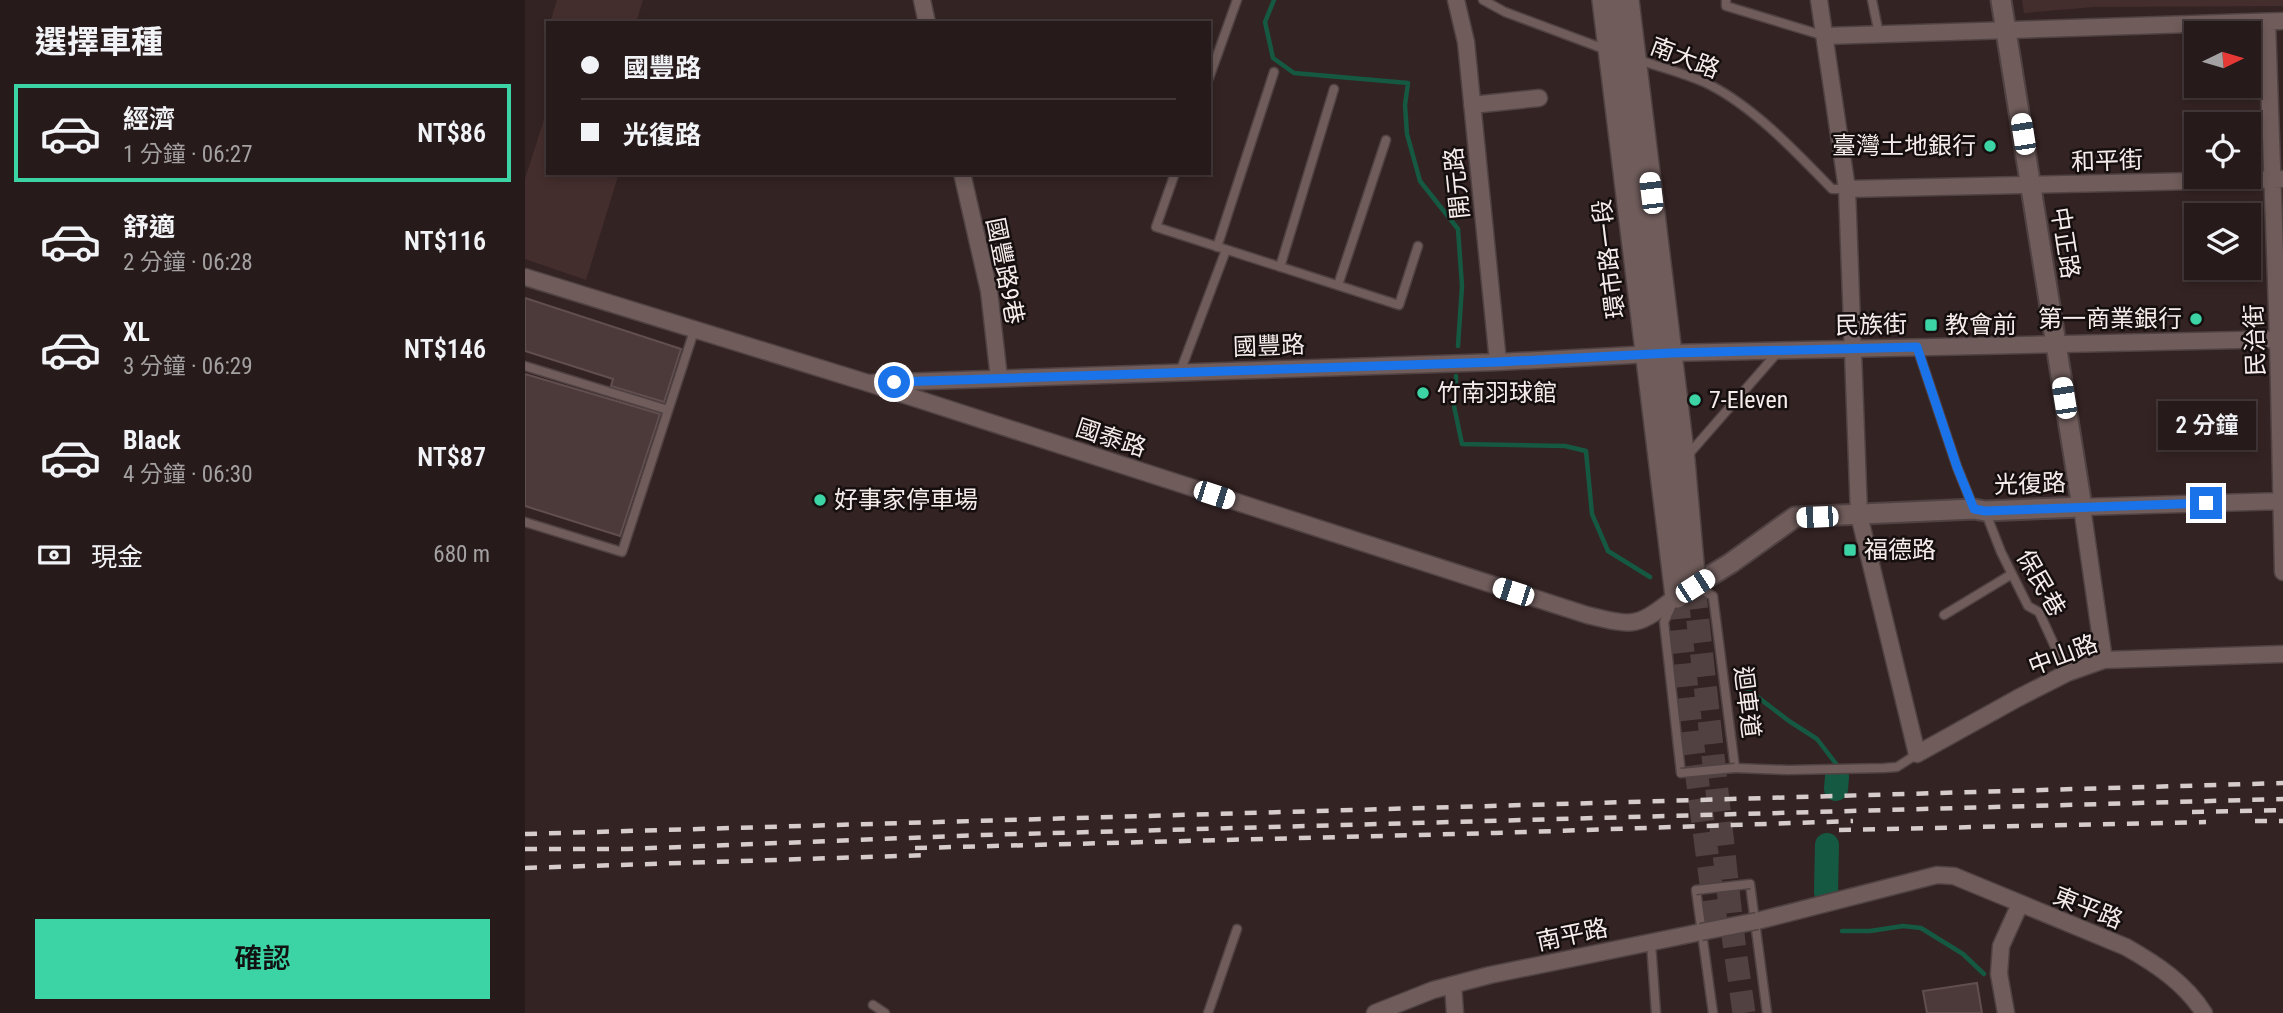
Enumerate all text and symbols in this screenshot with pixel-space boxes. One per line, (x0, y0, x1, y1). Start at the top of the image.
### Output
north arrow (2184, 21, 2261, 98)
map controls (2184, 21, 2261, 280)
text: 選擇車種 (35, 23, 163, 61)
street label: 南大路 (1646, 32, 1724, 84)
text: 國豐路 (623, 53, 701, 83)
icon: car (39, 102, 102, 165)
text: 經濟 (123, 104, 175, 134)
car (2010, 112, 2037, 156)
button: locate (2184, 112, 2261, 189)
text: NT$86 (417, 118, 486, 148)
text: 光復路 (623, 120, 701, 150)
place label: 臺灣土地銀行 (1832, 132, 1976, 160)
marker: 臺灣土地銀行 (1982, 138, 1998, 154)
text: 1 分鐘 · 06:27 (123, 141, 253, 168)
street label: 開元路 (1439, 146, 1475, 220)
street label: 和平街 (2071, 146, 2143, 176)
car (1639, 171, 1664, 215)
street label: 環市路一段 (1588, 198, 1630, 320)
button: layers (2184, 203, 2261, 280)
street label: 中正路 (2046, 205, 2084, 281)
icon: car (39, 210, 102, 273)
text: 舒適 (123, 212, 175, 242)
street label: 國豐路9巷 (981, 215, 1029, 327)
text: NT$116 (404, 226, 486, 256)
text: 2 分鐘 · 06:28 (123, 249, 253, 276)
street label: 民治街 (2240, 304, 2270, 376)
place label: 第一商業銀行 (2038, 305, 2182, 333)
street label: 民族街 (1835, 310, 1907, 340)
place label: 教會前 (1945, 311, 2017, 339)
marker: 第一商業銀行 (2188, 311, 2204, 327)
text: XL (123, 317, 150, 347)
marker: 教會前 (1923, 317, 1939, 333)
icon: car (39, 318, 102, 381)
street label: 國豐路 (1233, 331, 1305, 361)
text: NT$146 (404, 334, 486, 364)
text: 3 分鐘 · 06:29 (123, 353, 253, 380)
route start (878, 366, 910, 398)
car (2051, 376, 2078, 420)
place label: 竹南羽球館 (1437, 379, 1557, 407)
marker: 竹南羽球館 (1415, 385, 1431, 401)
place label: 7-Eleven (1709, 386, 1788, 414)
marker: 7-Eleven (1687, 392, 1703, 408)
callout: 2 分鐘 (2157, 402, 2255, 450)
text: 2 分鐘 (2176, 412, 2238, 439)
street label: 國泰路 (1072, 414, 1150, 462)
text: Black (123, 425, 181, 455)
icon: car (39, 426, 102, 489)
text: NT$87 (417, 442, 486, 472)
text: 4 分鐘 · 06:30 (123, 461, 253, 488)
street label: 光復路 (1994, 469, 2066, 499)
car (1191, 479, 1238, 511)
place label: 好事家停車場 (834, 486, 978, 514)
route end (2190, 487, 2222, 519)
marker: 好事家停車場 (812, 492, 828, 508)
car (1796, 506, 1839, 528)
icon: cash (35, 536, 73, 574)
place label: 福德路 (1864, 536, 1936, 564)
text: 680 m (433, 541, 490, 568)
text: 現金 (91, 542, 143, 572)
marker: 福德路 (1842, 542, 1858, 558)
street label: 保民巷 (2011, 545, 2071, 621)
car (1672, 566, 1719, 606)
car (1490, 576, 1537, 608)
street label: 中山路 (2024, 629, 2102, 681)
street label: 迴車道 (1729, 665, 1765, 739)
street label: 東平路 (2049, 882, 2127, 934)
street label: 南平路 (1534, 914, 1610, 956)
button: 確認 (35, 919, 490, 999)

